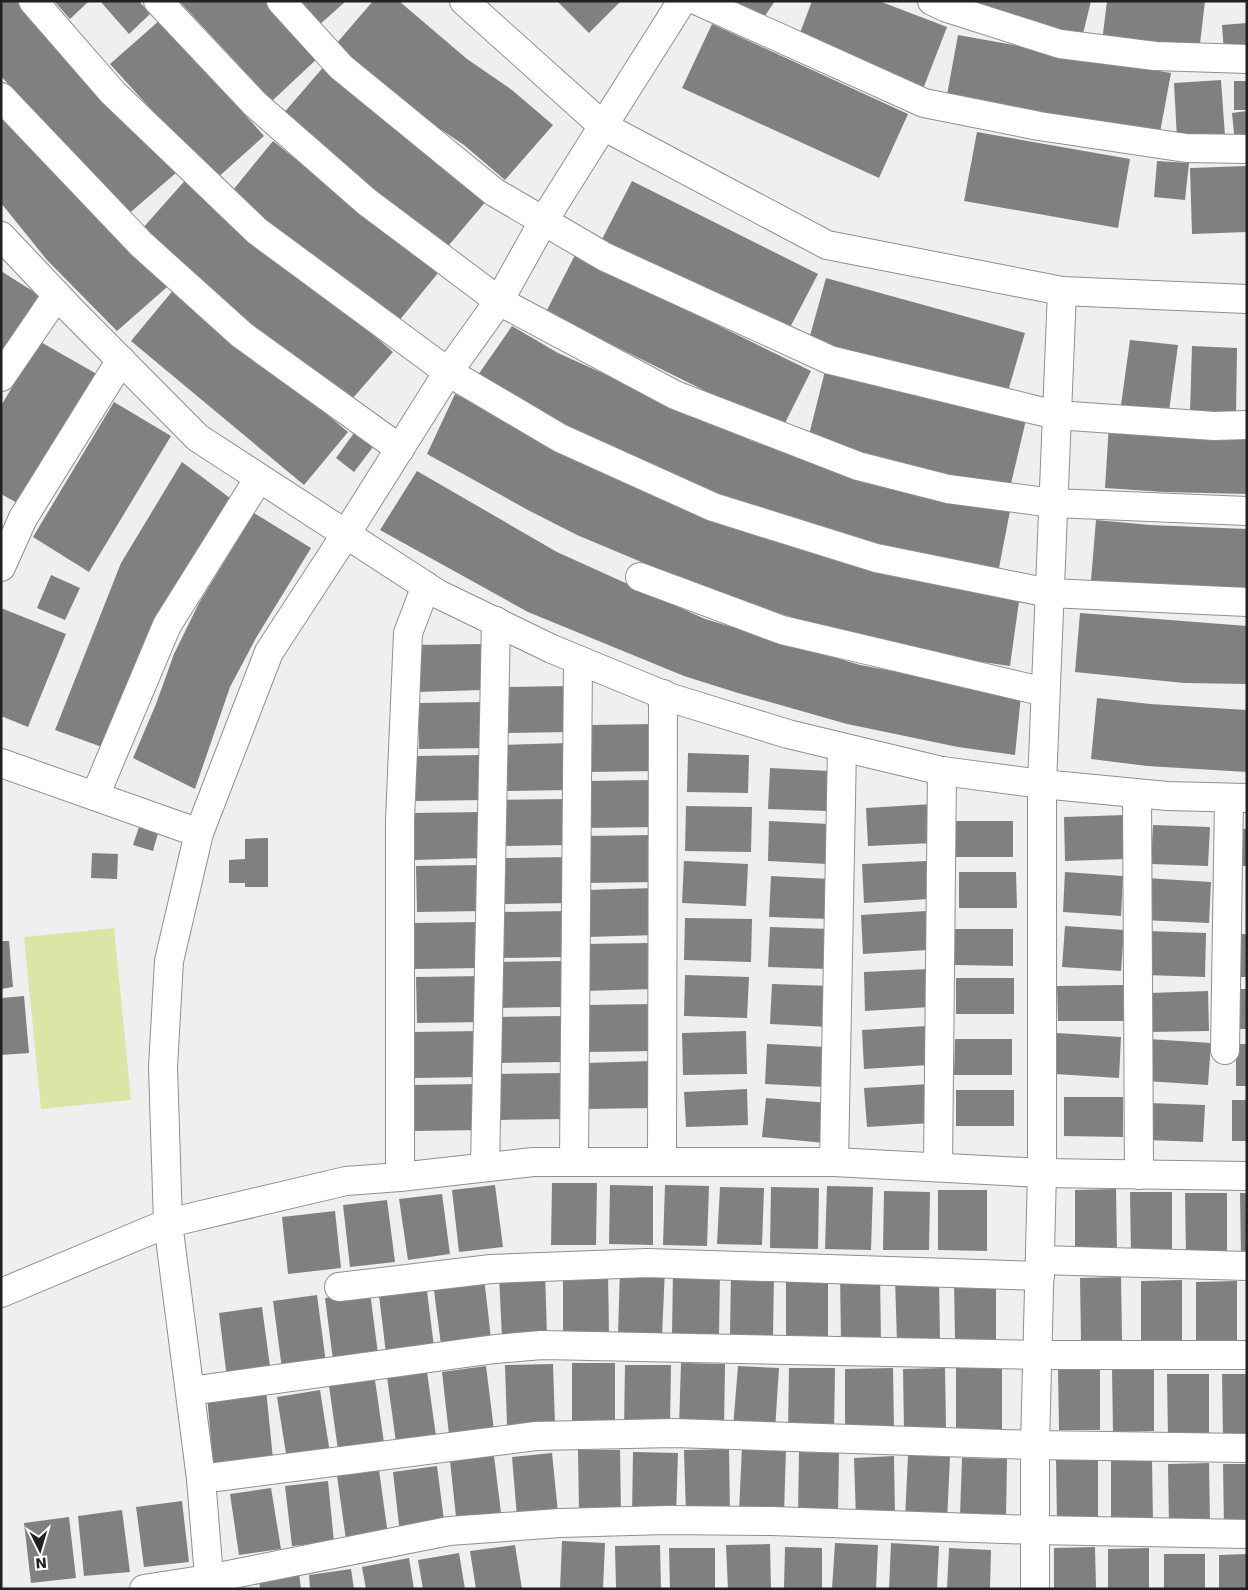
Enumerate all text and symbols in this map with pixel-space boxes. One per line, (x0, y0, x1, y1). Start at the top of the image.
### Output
north arrow (15, 1525, 65, 1575)
text: N (35, 1554, 48, 1571)

